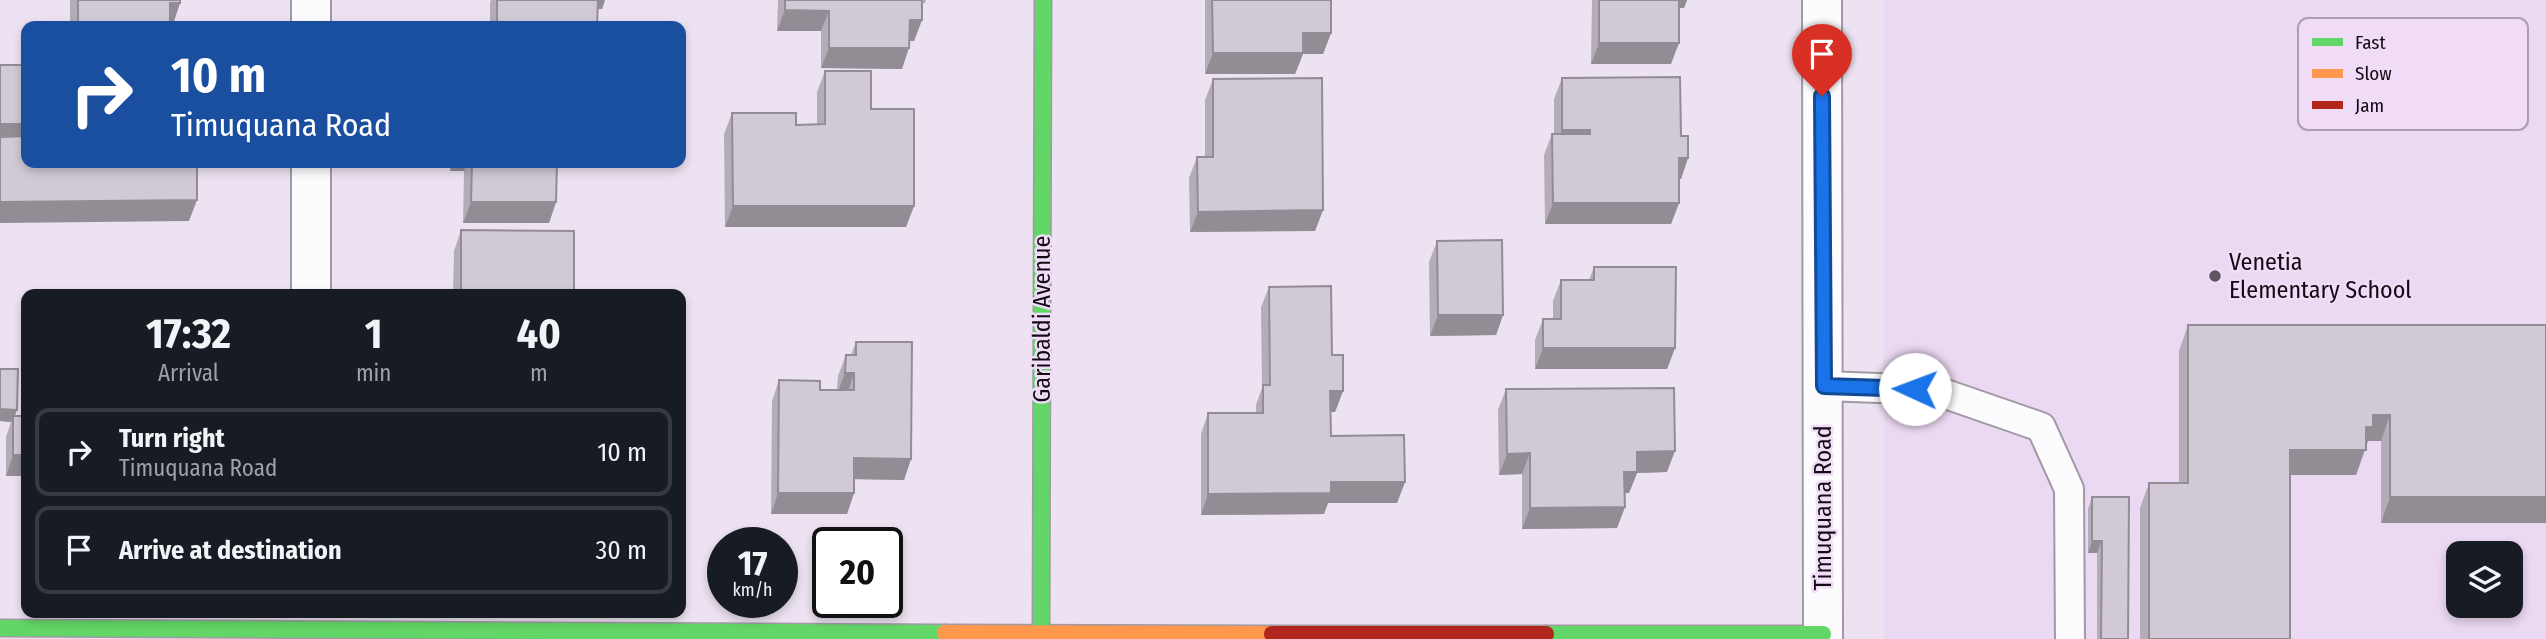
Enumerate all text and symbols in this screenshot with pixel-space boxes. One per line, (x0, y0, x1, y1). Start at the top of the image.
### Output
legend (2298, 18, 2528, 130)
pin (1792, 24, 1852, 96)
text: Fast (2355, 31, 2386, 54)
icon: arrive (1803, 35, 1841, 73)
text: 10 m (171, 46, 266, 105)
icon: right (56, 49, 147, 140)
text: Slow (2355, 62, 2392, 85)
text: Jam (2355, 94, 2384, 117)
text: Timuquana Road (171, 106, 391, 144)
street label: Garibaldi Avenue (1028, 236, 1056, 402)
place label: Venetia Elementary School (2229, 248, 2412, 304)
marker: Venetia Elementary School (2207, 268, 2223, 284)
text: 17:32 (146, 309, 231, 359)
text: 1 (365, 309, 383, 359)
text: 40 (516, 309, 561, 359)
position arrow (1878, 352, 1952, 426)
text: Arrival (158, 359, 219, 387)
text: min (356, 359, 391, 387)
text: m (530, 359, 548, 387)
text: Turn right (119, 423, 225, 454)
street label: Timuquana Road (1809, 425, 1837, 591)
icon: right (60, 433, 98, 471)
text: 10 m (597, 437, 647, 468)
text: Timuquana Road (119, 454, 277, 482)
speed limit sign: 20 (812, 527, 903, 618)
icon: arrive (60, 531, 98, 569)
text: Arrive at destination (119, 535, 342, 566)
text: 30 m (596, 535, 647, 566)
map controls (2446, 541, 2523, 618)
button: layers (2446, 541, 2523, 618)
text: 17 (738, 542, 767, 584)
text: km/h (732, 579, 773, 601)

